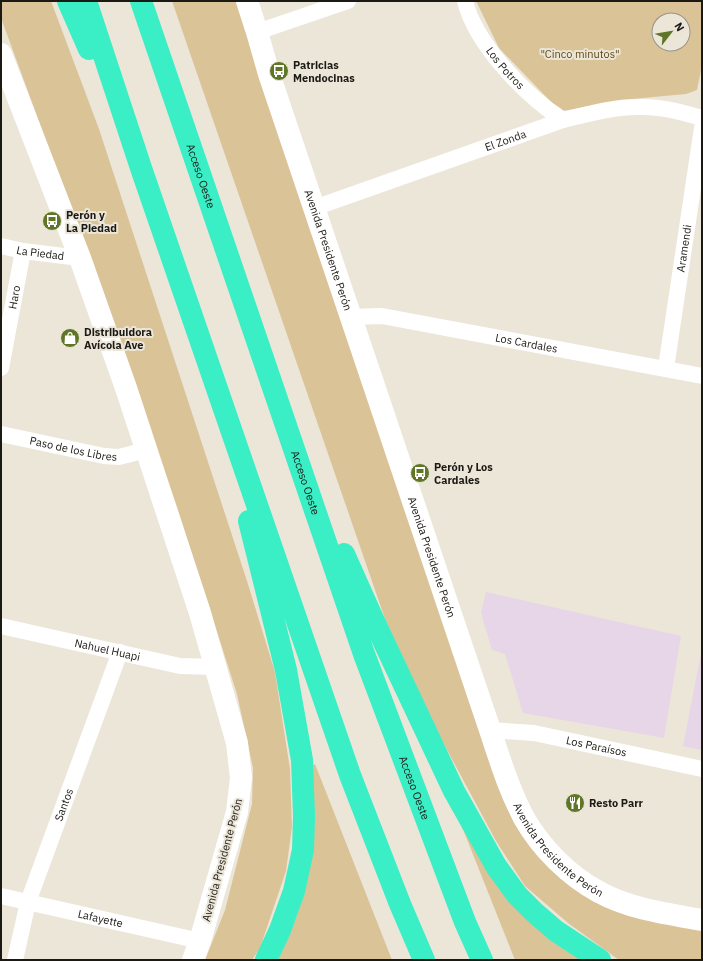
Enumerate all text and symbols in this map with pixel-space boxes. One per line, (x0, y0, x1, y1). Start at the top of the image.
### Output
north arrow (651, 12, 691, 52)
text: N (672, 20, 688, 34)
street label: Los Potros (483, 44, 527, 92)
park label: "Cinco minutos" (540, 47, 620, 61)
place label: Patricias Mendocinas (293, 58, 355, 85)
bus stop icon: Patricias Mendocinas (268, 60, 290, 82)
street label: El Zonda (483, 127, 528, 154)
street label: Acceso Oeste (183, 142, 218, 210)
street label: Avenida Presidente Perón (301, 188, 355, 312)
place label: Perón y La Piedad (66, 208, 117, 235)
bus stop icon: Perón y La Piedad (41, 210, 63, 232)
street label: Aramendi (673, 224, 694, 273)
street label: La Piedad (15, 243, 65, 263)
street label: Haro (5, 284, 23, 310)
place label: Distribuidora Avícola Ave (84, 325, 152, 352)
shop icon: Distribuidora Avícola Ave (59, 327, 81, 349)
street label: Los Cardales (494, 330, 559, 356)
street label: Paso de los Libres (28, 433, 118, 464)
street label: Acceso Oeste (288, 449, 323, 517)
place label: Perón y Los Cardales (434, 460, 493, 487)
bus stop icon: Perón y Los Cardales (409, 462, 431, 484)
street label: Avenida Presidente Perón (405, 495, 459, 619)
street label: Nahuel Huapi (73, 636, 142, 664)
street label: Los Paraísos (565, 733, 628, 760)
street label: Acceso Oeste (396, 754, 433, 822)
street label: Santos (51, 786, 76, 823)
restaurant icon: Resto Parr (564, 792, 586, 814)
place label: Resto Parr (589, 796, 644, 810)
street label: Avenida Presidente Perón (199, 797, 245, 923)
street label: Avenida Presidente Perón (510, 800, 606, 900)
street label: Lafayette (77, 907, 124, 930)

